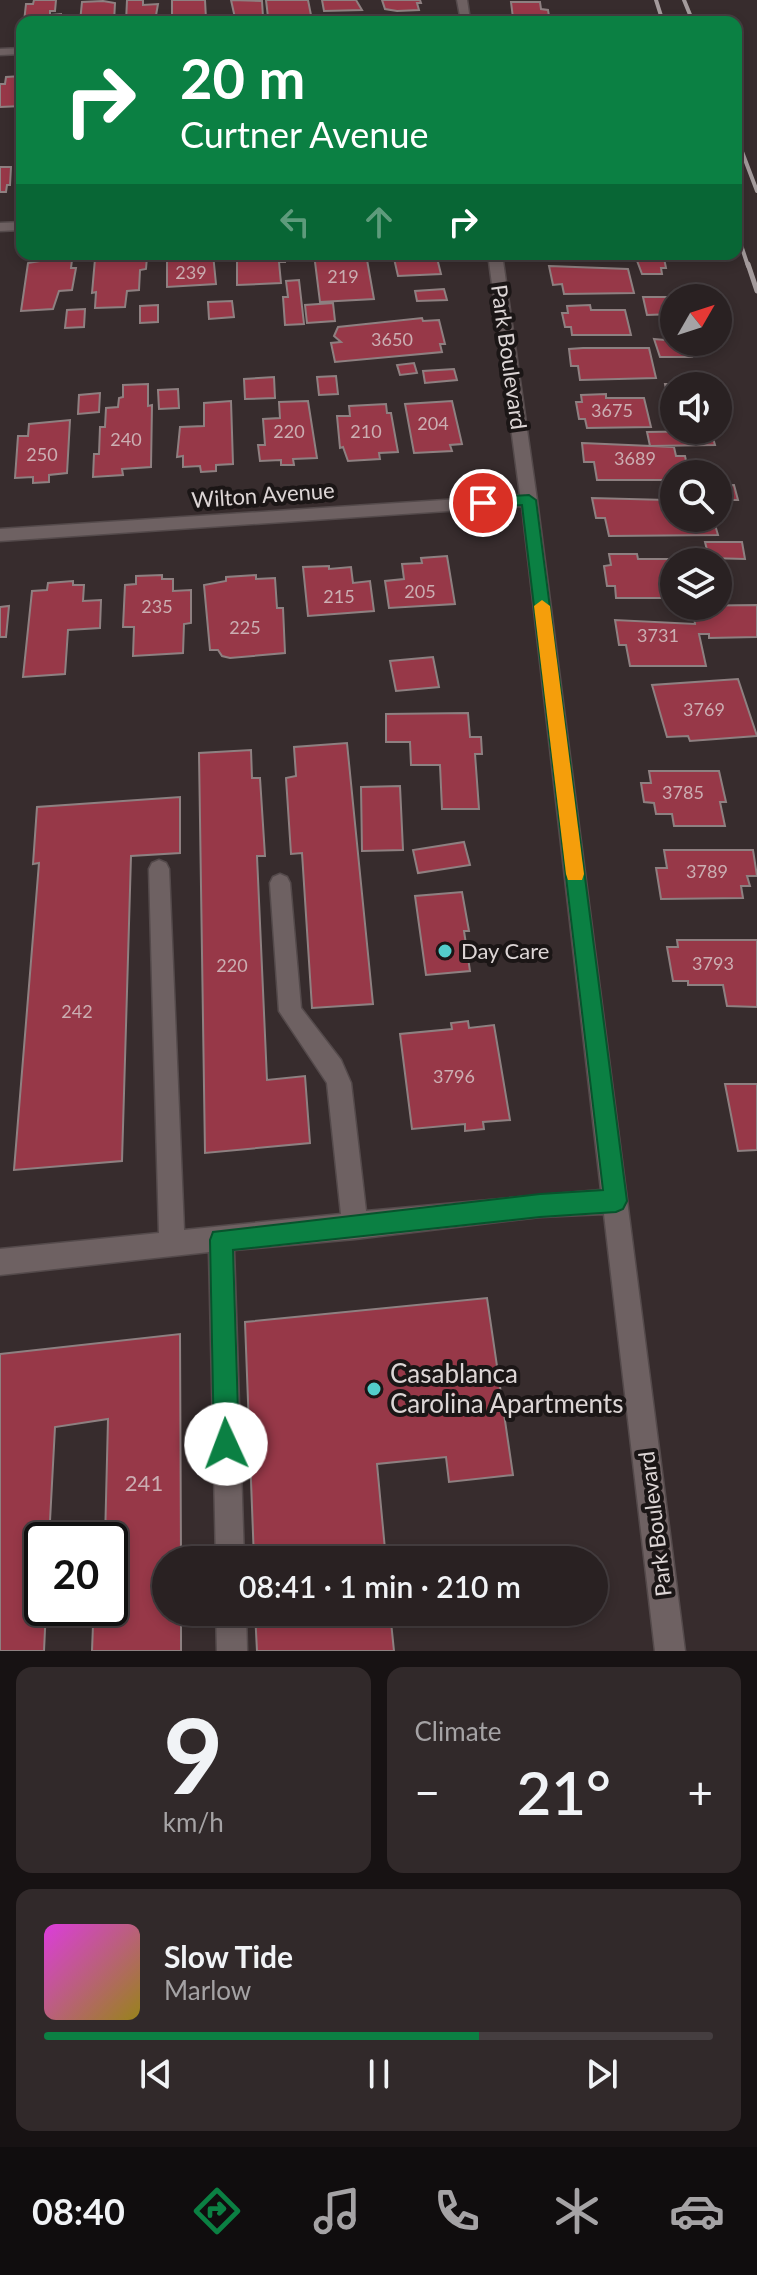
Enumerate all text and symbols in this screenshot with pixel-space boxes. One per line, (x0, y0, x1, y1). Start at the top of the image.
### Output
text: 20 m (180, 44, 305, 111)
icon: right (48, 48, 152, 152)
text: Curtner Avenue (180, 112, 428, 156)
icon: left (273, 200, 317, 244)
icon: ahead (357, 200, 401, 244)
icon: right (441, 200, 485, 244)
house number: 239 (175, 261, 207, 283)
house number: 219 (327, 265, 359, 287)
street label: Park Boulevard (486, 283, 533, 431)
north arrow (660, 284, 732, 356)
map controls (660, 284, 732, 620)
house number: 3650 (371, 328, 413, 350)
button: sound (660, 372, 732, 444)
house number: 3675 (591, 399, 633, 421)
house number: 204 (417, 412, 449, 434)
house number: 220 (273, 420, 305, 442)
house number: 210 (350, 420, 382, 442)
house number: 240 (110, 428, 142, 450)
house number: 250 (26, 443, 58, 465)
house number: 3689 (614, 447, 656, 469)
button: search (660, 460, 732, 532)
pin (449, 469, 517, 537)
street label: Wilton Avenue (190, 476, 335, 513)
icon: arrive (461, 481, 505, 525)
button: layers (660, 548, 732, 620)
house number: 205 (404, 580, 436, 602)
house number: 215 (323, 585, 355, 607)
house number: 235 (141, 595, 173, 617)
house number: 225 (229, 616, 261, 638)
house number: 3731 (637, 624, 679, 646)
house number: 3769 (683, 698, 725, 720)
house number: 3785 (662, 781, 704, 803)
house number: 3789 (686, 860, 728, 882)
place label: Day Care (461, 937, 549, 964)
marker: Day Care (436, 942, 454, 960)
house number: 3793 (692, 952, 734, 974)
house number: 220 (216, 954, 248, 976)
house number: 242 (61, 1000, 93, 1022)
house number: 3796 (433, 1065, 475, 1087)
place label: Casablanca Carolina Apartments (390, 1357, 623, 1419)
marker: Casablanca Carolina Apartments (365, 1380, 383, 1398)
position arrow (184, 1402, 268, 1486)
street label: Park Boulevard (632, 1450, 677, 1598)
house number: 241 (125, 1469, 163, 1496)
speed limit sign: 20 (24, 1522, 128, 1626)
text: 08:41 · 1 min · 210 m (239, 1568, 521, 1604)
text: 9 (163, 1691, 223, 1816)
text: Climate (415, 1715, 501, 1747)
text: 21° (517, 1756, 611, 1828)
text: − (415, 1766, 440, 1818)
text: + (687, 1766, 713, 1818)
text: km/h (163, 1806, 224, 1838)
text: Slow Tide (164, 1938, 293, 1974)
text: Marlow (164, 1974, 251, 2006)
icon: previous (134, 2052, 178, 2096)
icon: pause (357, 2052, 401, 2096)
icon: next (580, 2052, 624, 2096)
icon: directions (189, 2183, 245, 2239)
icon: music (309, 2183, 365, 2239)
icon: phone (429, 2183, 485, 2239)
icon: climate (549, 2183, 605, 2239)
icon: car (669, 2183, 725, 2239)
text: 08:40 (32, 2189, 125, 2233)

